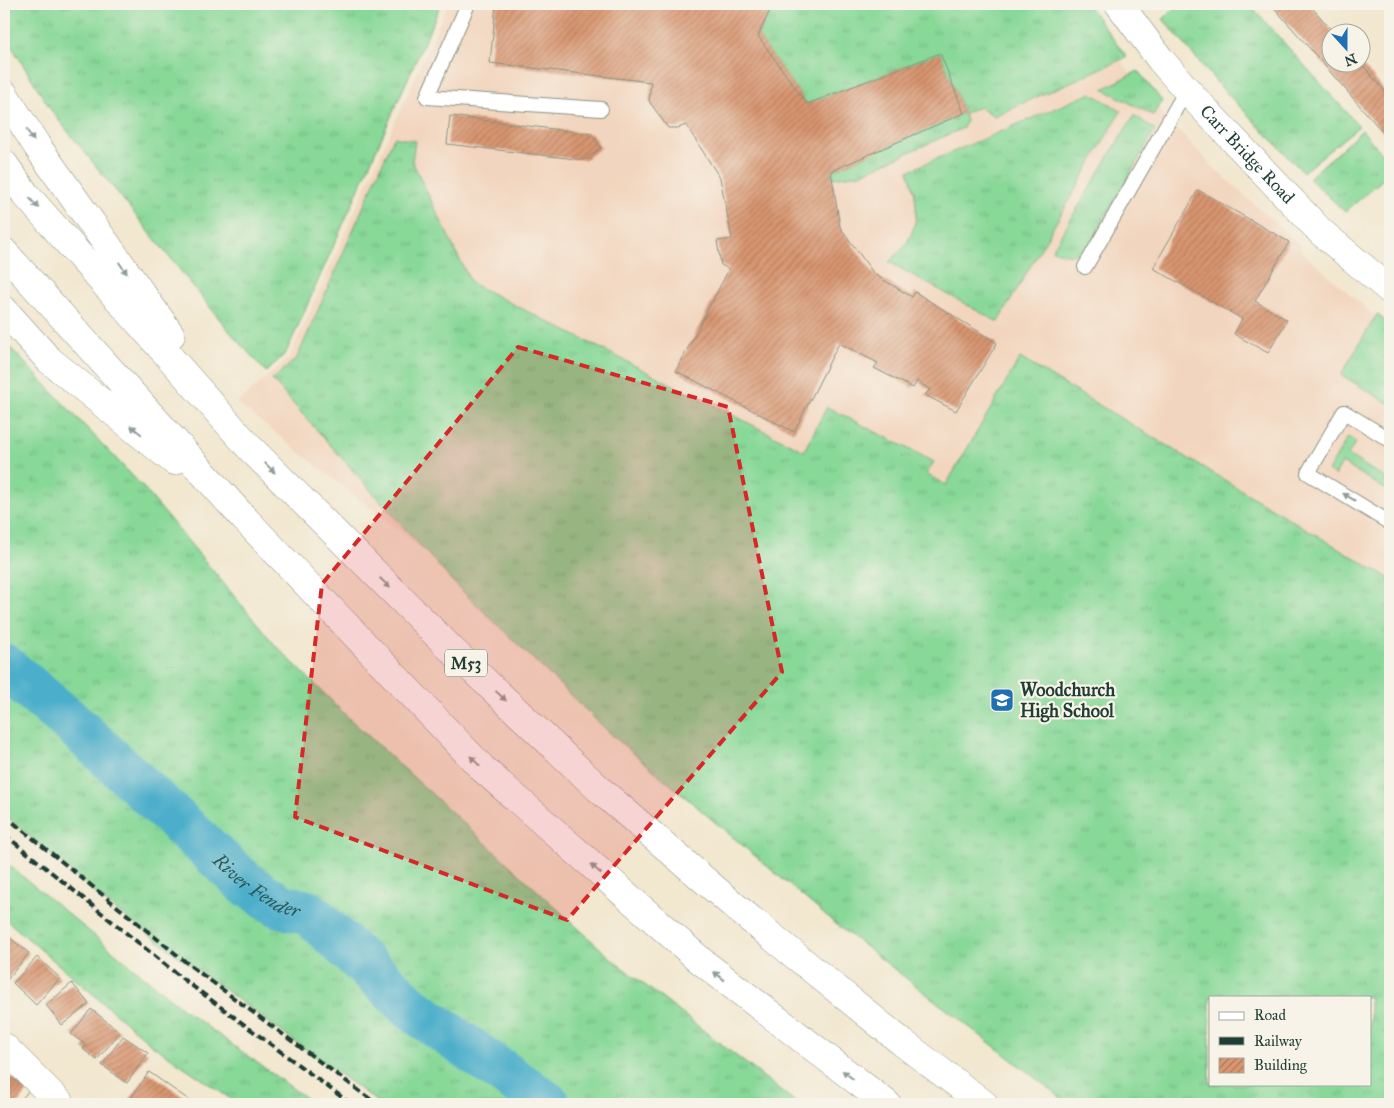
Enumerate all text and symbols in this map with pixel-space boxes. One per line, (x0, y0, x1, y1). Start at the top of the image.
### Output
north arrow (1322, 22, 1372, 72)
text: N (1342, 50, 1359, 70)
street label: Carr Bridge Road (1195, 100, 1299, 208)
one-way arrow (25, 128, 35, 141)
one-way arrow (28, 196, 39, 209)
one-way arrow (118, 261, 129, 274)
one-way arrow (130, 425, 143, 436)
one-way arrow (264, 461, 276, 473)
one-way arrow (1342, 493, 1355, 502)
one-way arrow (379, 576, 391, 588)
road number: M53 (445, 650, 487, 676)
place label: Woodchurch High School (1020, 679, 1116, 723)
school or university icon: Woodchurch High School (989, 687, 1015, 713)
one-way arrow (495, 690, 507, 702)
one-way arrow (469, 755, 481, 767)
water label: River Fender (208, 847, 304, 922)
one-way arrow (591, 863, 603, 875)
one-way arrow (713, 970, 726, 981)
legend (1209, 996, 1372, 1086)
text: Road (1254, 1006, 1286, 1024)
text: Railway (1254, 1032, 1303, 1050)
text: Building (1254, 1056, 1308, 1074)
one-way arrow (842, 1069, 855, 1080)

